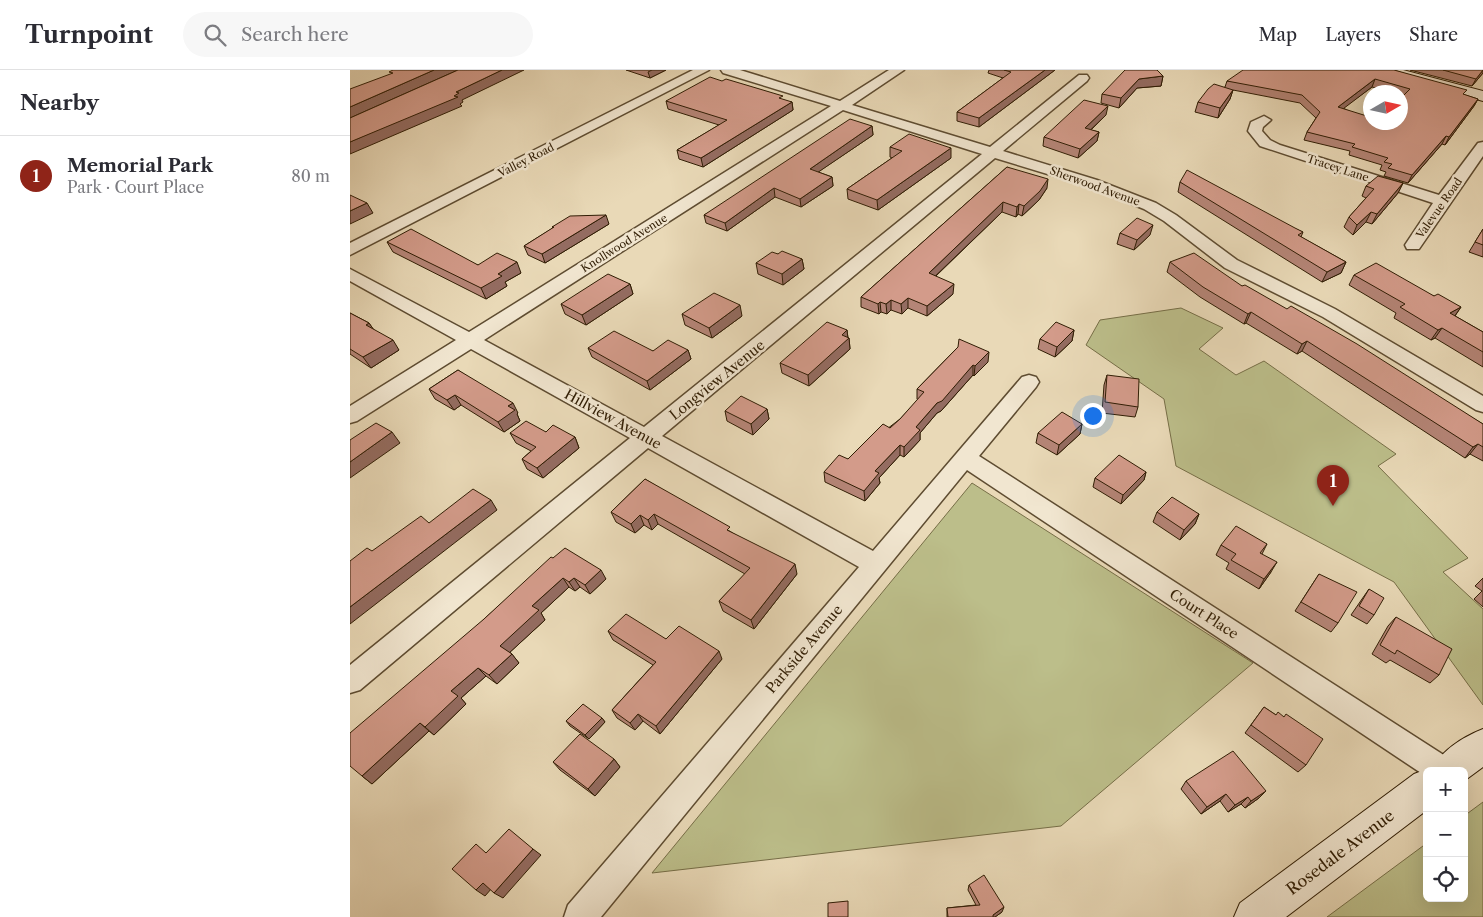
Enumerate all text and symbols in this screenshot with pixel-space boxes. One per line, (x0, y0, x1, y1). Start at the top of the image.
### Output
search box (183, 12, 533, 57)
text: Turnpoint (25, 20, 153, 49)
icon: search (201, 21, 229, 49)
text: Search here (241, 23, 349, 46)
text: Map (1259, 24, 1297, 46)
text: Layers (1325, 24, 1381, 46)
text: Share (1409, 24, 1458, 46)
north arrow (1363, 85, 1408, 130)
text: Nearby (20, 90, 99, 115)
street label: Valley Road (495, 140, 557, 181)
street label: Tracey Lane (1305, 151, 1371, 185)
text: Memorial Park (67, 154, 213, 177)
street label: Sherwood Avenue (1048, 163, 1142, 209)
text: 1 (32, 166, 40, 186)
text: 80 m (291, 166, 330, 186)
street label: Valevue Road (1412, 175, 1465, 242)
text: Park · Court Place (67, 177, 204, 197)
street label: Knollwood Avenue (578, 211, 670, 275)
street label: Longview Avenue (666, 336, 768, 424)
street label: Hillview Avenue (561, 385, 665, 453)
your location (1080, 403, 1106, 429)
pin: 1 (1317, 465, 1349, 506)
street label: Court Place (1166, 585, 1242, 643)
street label: Parkside Avenue (762, 601, 846, 697)
map controls (1423, 767, 1468, 902)
button: + (1423, 767, 1468, 812)
street label: Rosedale Avenue (1282, 805, 1398, 899)
button: − (1423, 812, 1468, 857)
button: locate (1423, 857, 1468, 902)

